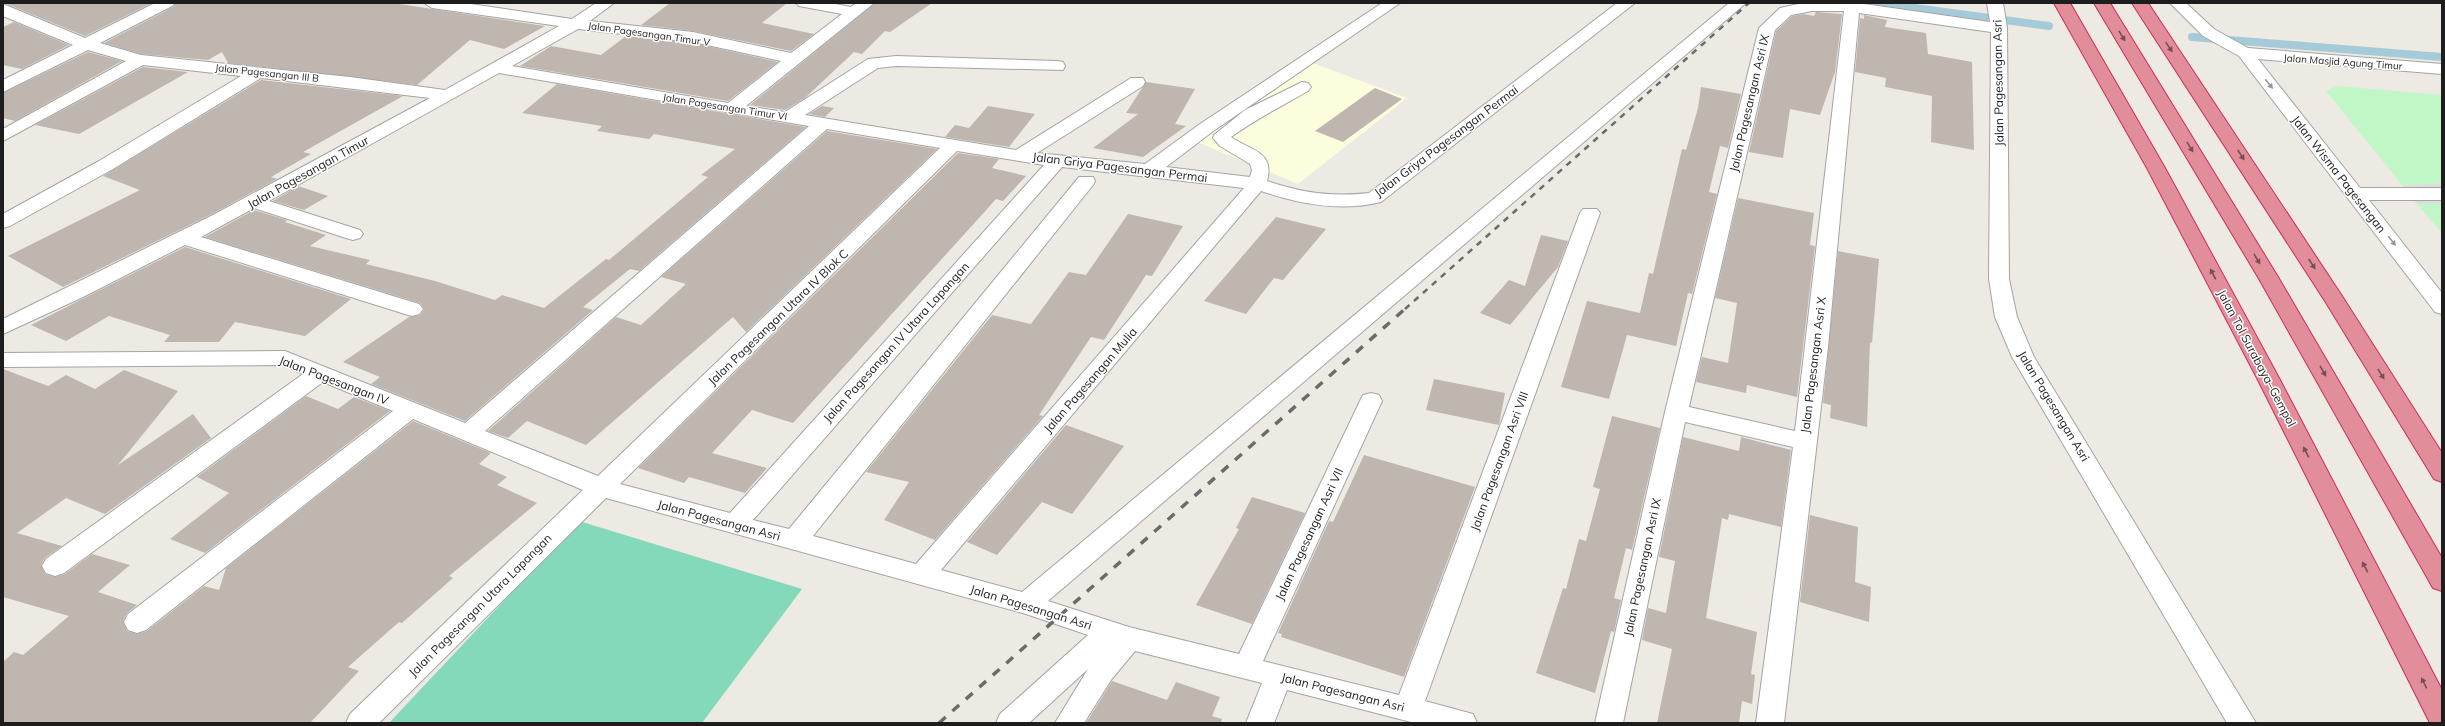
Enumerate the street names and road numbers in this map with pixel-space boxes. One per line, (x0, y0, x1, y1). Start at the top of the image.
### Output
street label: Jalan Pagesangan Timur V (587, 19, 711, 49)
street label: Jalan Pagesangan Asri (1989, 19, 2007, 146)
street label: Jalan Pagesangan Asri IX (1726, 33, 1772, 173)
street label: Jalan Masjid Agung Timur (2283, 51, 2403, 73)
street label: Jalan Pagesangan III B (214, 61, 320, 85)
street label: Jalan Griya Pagesangan Permai (1371, 82, 1521, 200)
street label: Jalan Pagesangan Timur VI (662, 91, 788, 123)
street label: Jalan Wisma Pagesangan (2289, 112, 2389, 236)
street label: Jalan Pagesangan Timur (245, 132, 372, 212)
street label: Jalan Griya Pagesangan Permai (1032, 149, 1209, 185)
street label: Jalan Pagesangan Utara IV Blok C (705, 246, 851, 388)
street label: Jalan Pagesangan IV Utara Lapangan (820, 259, 972, 425)
street label: Jalan Tol Surabaya–Gempol (2214, 287, 2300, 429)
street label: Jalan Pagesangan Asri X (1797, 296, 1829, 434)
street label: Jalan Pagesangan Mulia (1040, 324, 1140, 436)
street label: Jalan Pagesangan Asri (2015, 348, 2093, 464)
street label: Jalan Pagesangan IV (277, 352, 391, 408)
street label: Jalan Pagesangan Asri VIII (1467, 389, 1531, 533)
street label: Jalan Pagesangan Asri VII (1272, 465, 1346, 603)
street label: Jalan Pagesangan Asri (656, 496, 782, 544)
street label: Jalan Pagesangan Asri IX (1620, 497, 1664, 637)
street label: Jalan Pagesangan Utara Lapangan (405, 530, 555, 680)
street label: Jalan Pagesangan Asri (968, 581, 1094, 633)
street label: Jalan Pagesangan Asri (1280, 669, 1406, 715)

